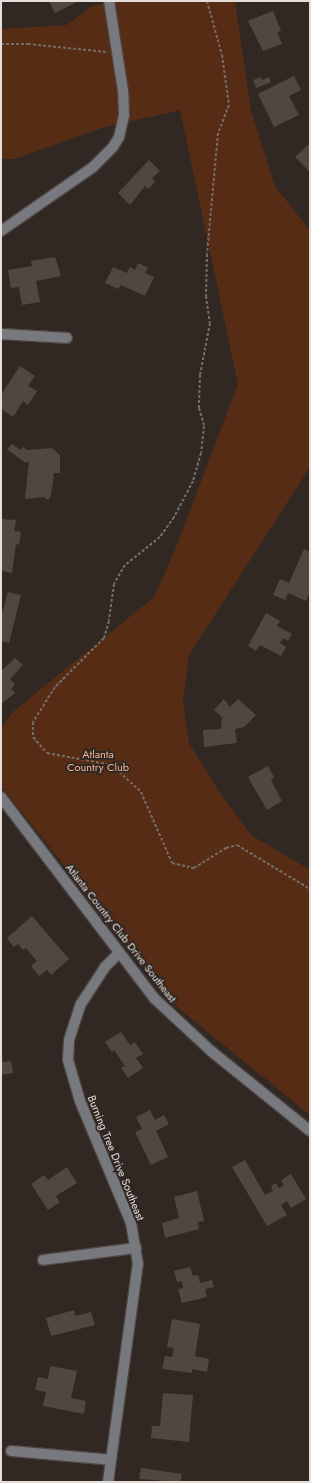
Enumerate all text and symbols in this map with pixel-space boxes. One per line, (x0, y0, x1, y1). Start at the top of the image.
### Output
park label: Atlanta Country Club (67, 748, 129, 774)
street label: Atlanta Country Club Drive Southeast (63, 861, 179, 1005)
street label: Burning Tree Drive Southeast (85, 1093, 147, 1223)

